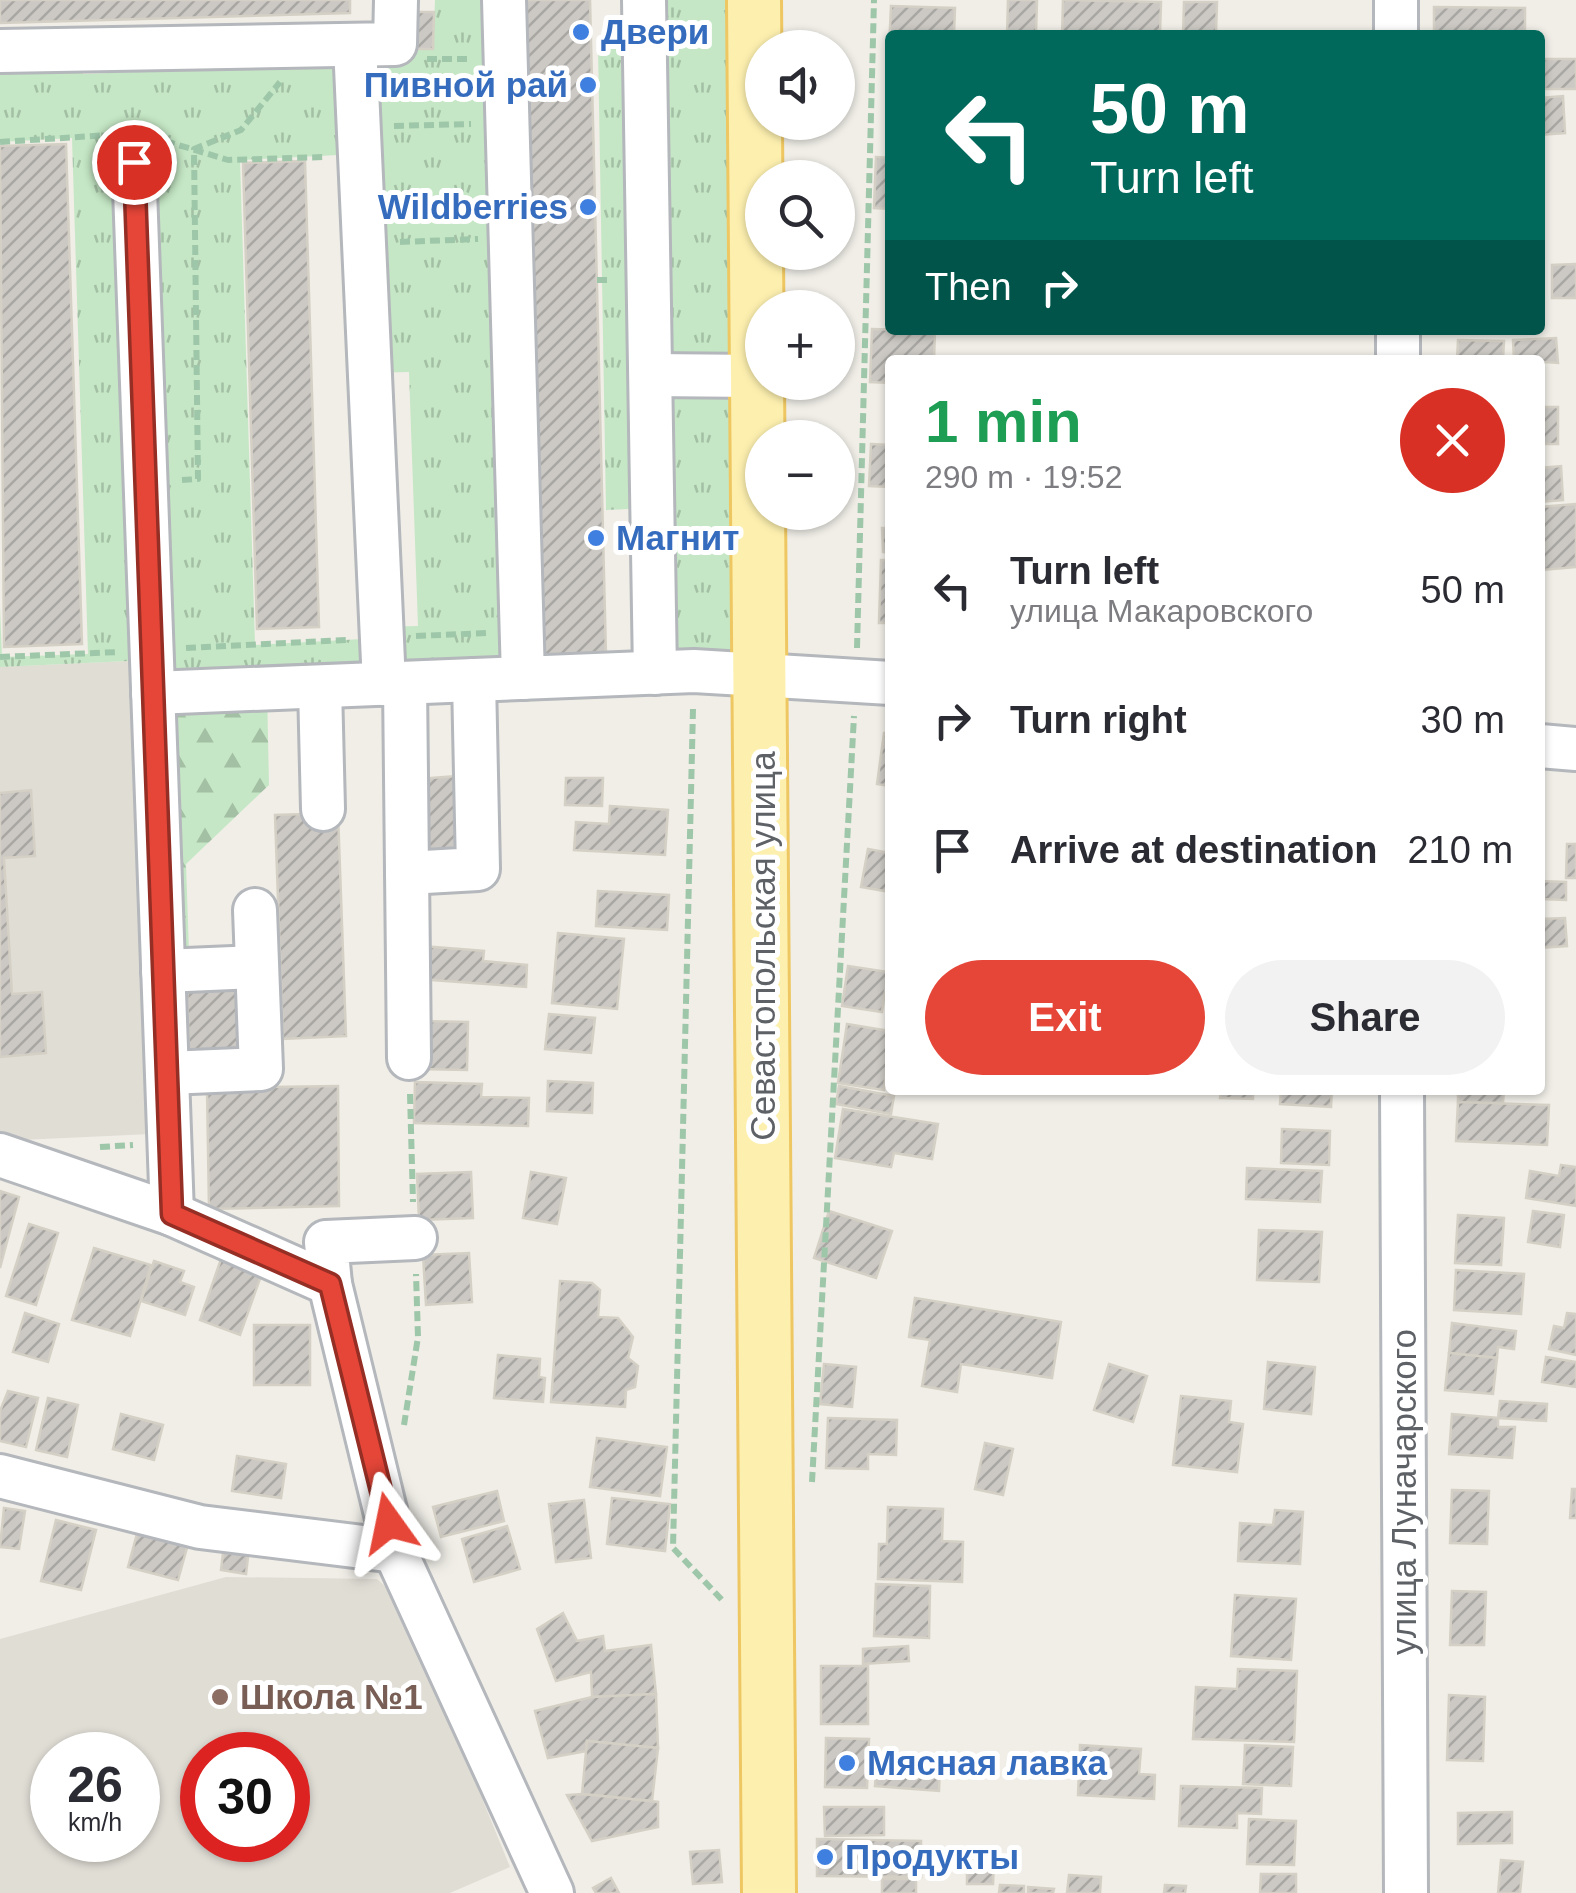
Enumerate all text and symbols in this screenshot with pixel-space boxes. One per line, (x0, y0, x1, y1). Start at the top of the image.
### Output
place label: Двери (601, 12, 709, 51)
marker: Двери (570, 21, 592, 43)
map controls (745, 30, 855, 530)
button: sound (745, 30, 855, 140)
place label: Пивной рай (364, 65, 568, 104)
icon: left (925, 70, 1055, 200)
text: 50 m (1090, 70, 1250, 148)
marker: Пивной рай (577, 74, 599, 96)
pin (92, 120, 177, 205)
icon: arrive (107, 135, 162, 190)
text: Turn left (1090, 152, 1253, 203)
button: search (745, 160, 855, 270)
place label: Wildberries (378, 187, 568, 226)
marker: Wildberries (577, 196, 599, 218)
icon: right (1032, 260, 1087, 315)
text: Then (925, 266, 1012, 308)
button: + (745, 290, 855, 400)
text: 1 min (925, 388, 1082, 455)
button: close (1400, 388, 1505, 493)
button: − (745, 420, 855, 530)
text: 290 m · 19:52 (925, 459, 1122, 495)
place label: Магнит (616, 518, 739, 557)
marker: Магнит (585, 527, 607, 549)
text: Turn left (1010, 550, 1159, 592)
icon: left (925, 563, 980, 618)
text: 50 m (1421, 569, 1505, 611)
text: улица Макаровского (1010, 593, 1313, 629)
icon: right (925, 693, 980, 748)
text: Turn right (1010, 699, 1187, 741)
text: 30 m (1421, 699, 1505, 741)
street label: Севастопольская улица (743, 751, 782, 1141)
icon: arrive (925, 823, 980, 878)
text: Arrive at destination (1010, 829, 1377, 871)
text: 210 m (1407, 829, 1513, 871)
button: Exit (925, 960, 1205, 1075)
button: Share (1225, 960, 1505, 1075)
street label: улица Луначарского (1384, 1329, 1423, 1655)
position arrow (337, 1471, 441, 1575)
place label: Школа №1 (240, 1677, 423, 1716)
marker: Школа №1 (209, 1686, 231, 1708)
speed limit sign: 30 (180, 1732, 310, 1862)
place label: Мясная лавка (867, 1743, 1108, 1782)
marker: Мясная лавка (836, 1752, 858, 1774)
text: 26 (67, 1757, 123, 1813)
text: km/h (68, 1808, 122, 1836)
place label: Продукты (845, 1837, 1019, 1876)
marker: Продукты (814, 1846, 836, 1868)

